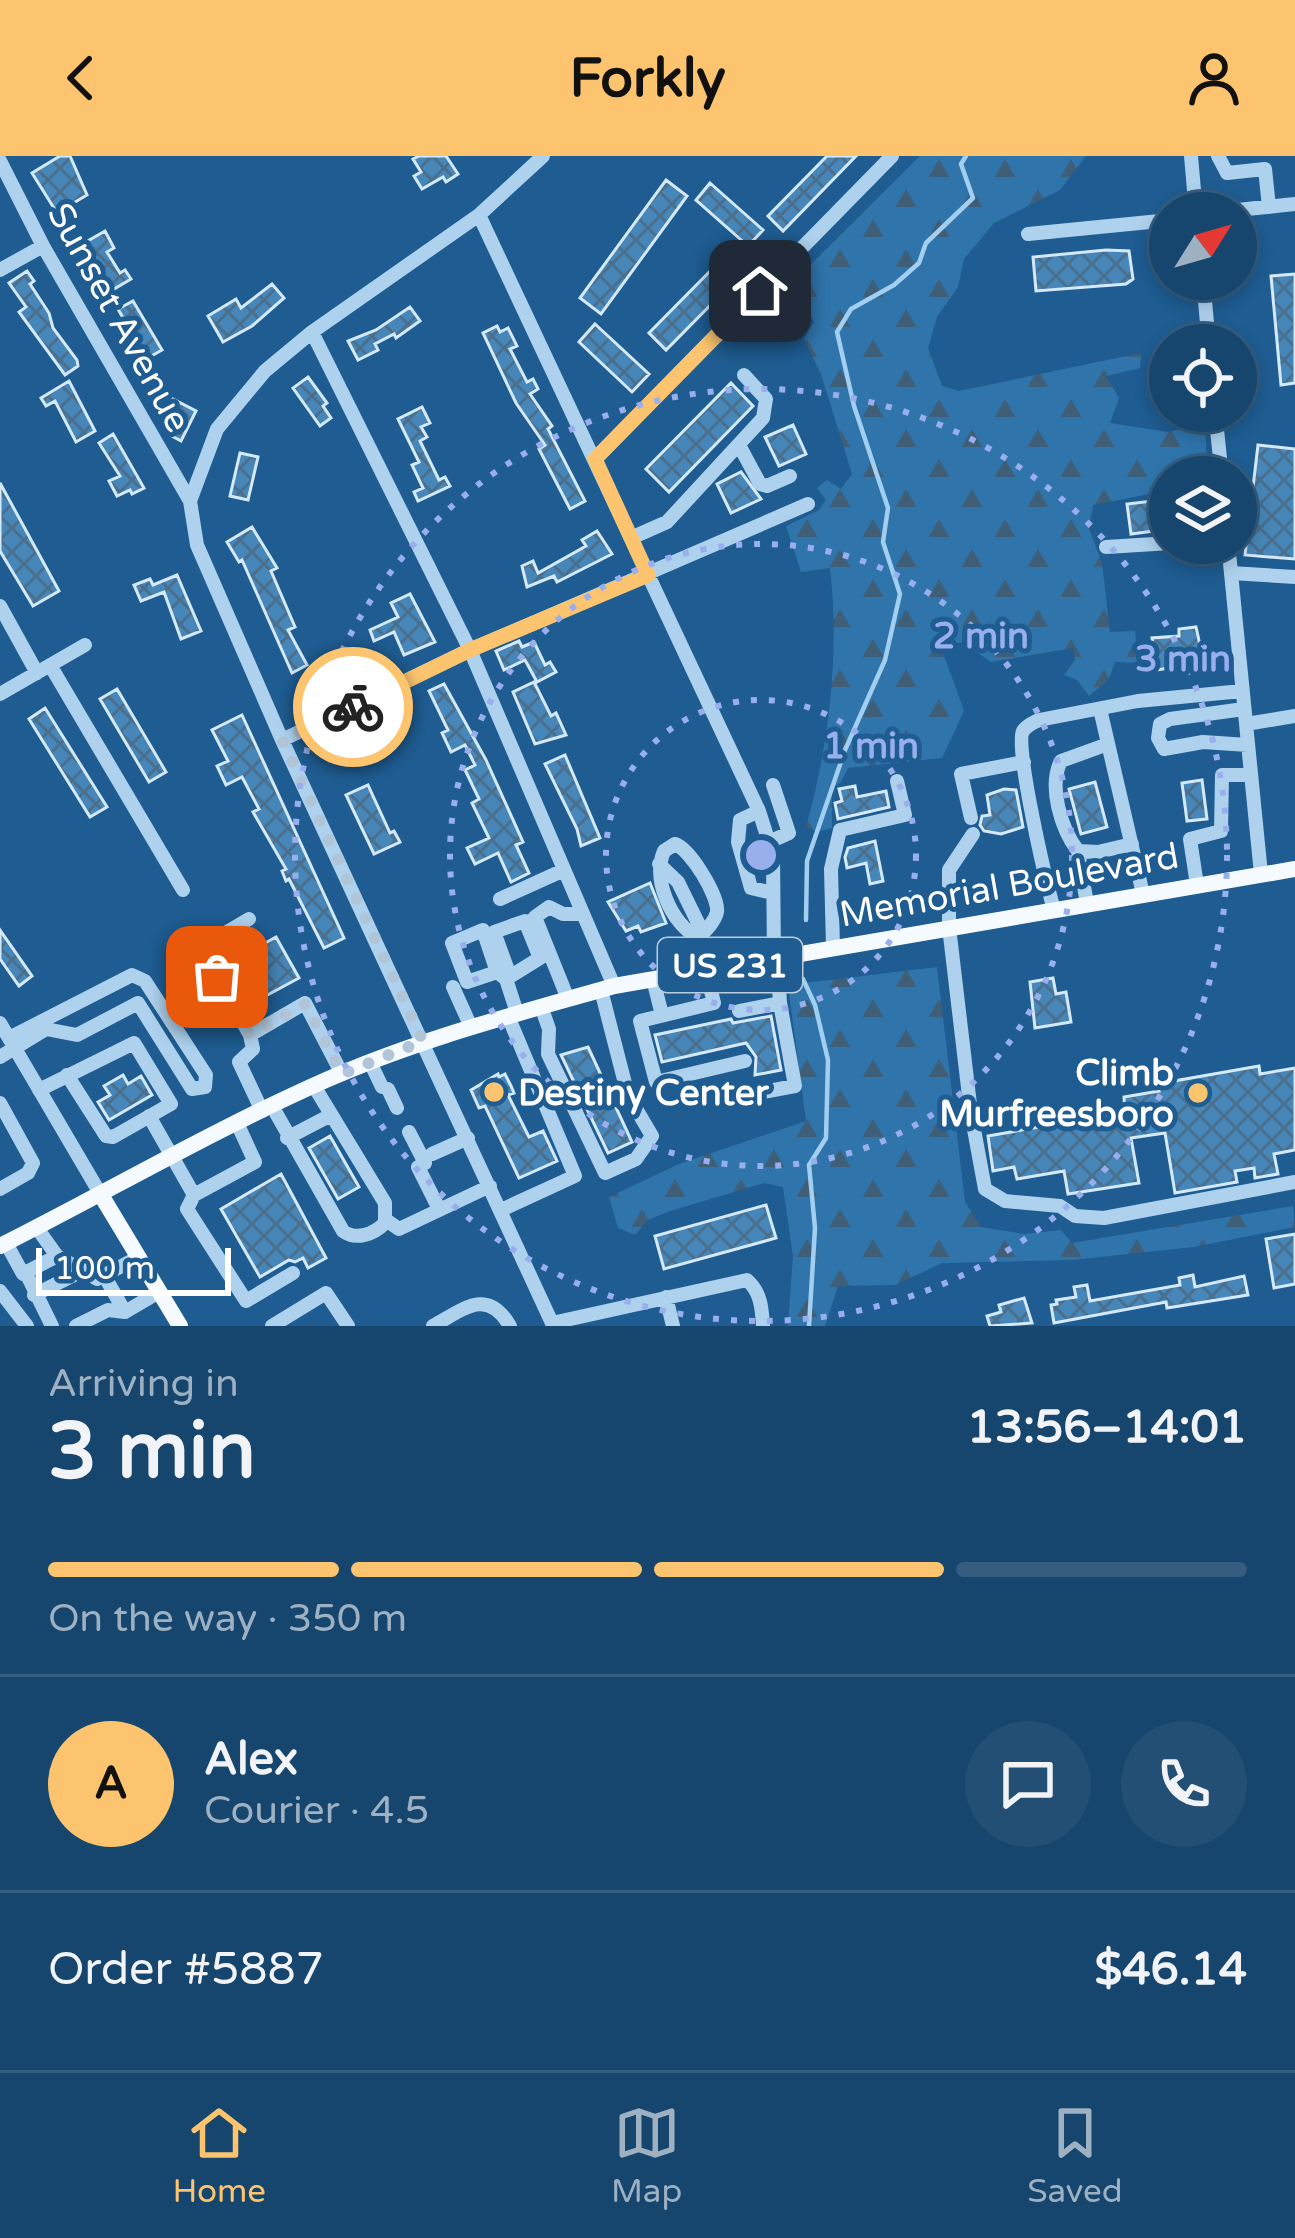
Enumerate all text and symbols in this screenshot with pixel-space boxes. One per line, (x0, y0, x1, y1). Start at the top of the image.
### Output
icon: back (48, 45, 114, 111)
icon: person (1181, 45, 1247, 111)
text: Forkly (569, 46, 726, 111)
north arrow (1149, 192, 1257, 300)
map controls (1149, 192, 1257, 564)
street label: Sunset Avenue (38, 196, 199, 440)
pin (709, 240, 811, 342)
icon: home (727, 258, 793, 324)
button: locate (1149, 324, 1257, 432)
button: layers (1149, 456, 1257, 564)
text: 2 min (933, 615, 1029, 658)
text: 3 min (1135, 638, 1231, 681)
courier (293, 647, 413, 767)
icon: bike (320, 674, 386, 740)
text: 1 min (823, 725, 919, 768)
centre of rings (740, 834, 782, 876)
street label: Memorial Boulevard (836, 834, 1182, 936)
pin (166, 926, 268, 1028)
road number: US 231 (658, 938, 802, 992)
icon: bag (184, 944, 250, 1010)
place label: Climb Murfreesboro (939, 1052, 1174, 1136)
place label: Destiny Center (518, 1072, 770, 1115)
marker: Destiny Center (481, 1079, 507, 1105)
marker: Climb Murfreesboro (1185, 1080, 1211, 1106)
scale bar (36, 1242, 231, 1295)
text: 100 m (54, 1249, 155, 1288)
text: Arriving in (48, 1360, 239, 1407)
text: 13:56–14:01 (967, 1401, 1247, 1455)
text: 3 min (48, 1405, 256, 1499)
text: On the way · 350 m (48, 1595, 407, 1642)
button: chat (965, 1721, 1091, 1847)
button: phone (1121, 1721, 1247, 1847)
text: Alex (204, 1733, 298, 1787)
text: A (94, 1757, 128, 1811)
text: Courier · 4.5 (204, 1787, 429, 1834)
text: Order #5887 (48, 1943, 324, 1997)
text: $46.14 (1095, 1943, 1247, 1997)
tab: Home (172, 2100, 266, 2211)
tab: Map (611, 2100, 682, 2211)
tab: Saved (1027, 2100, 1123, 2211)

